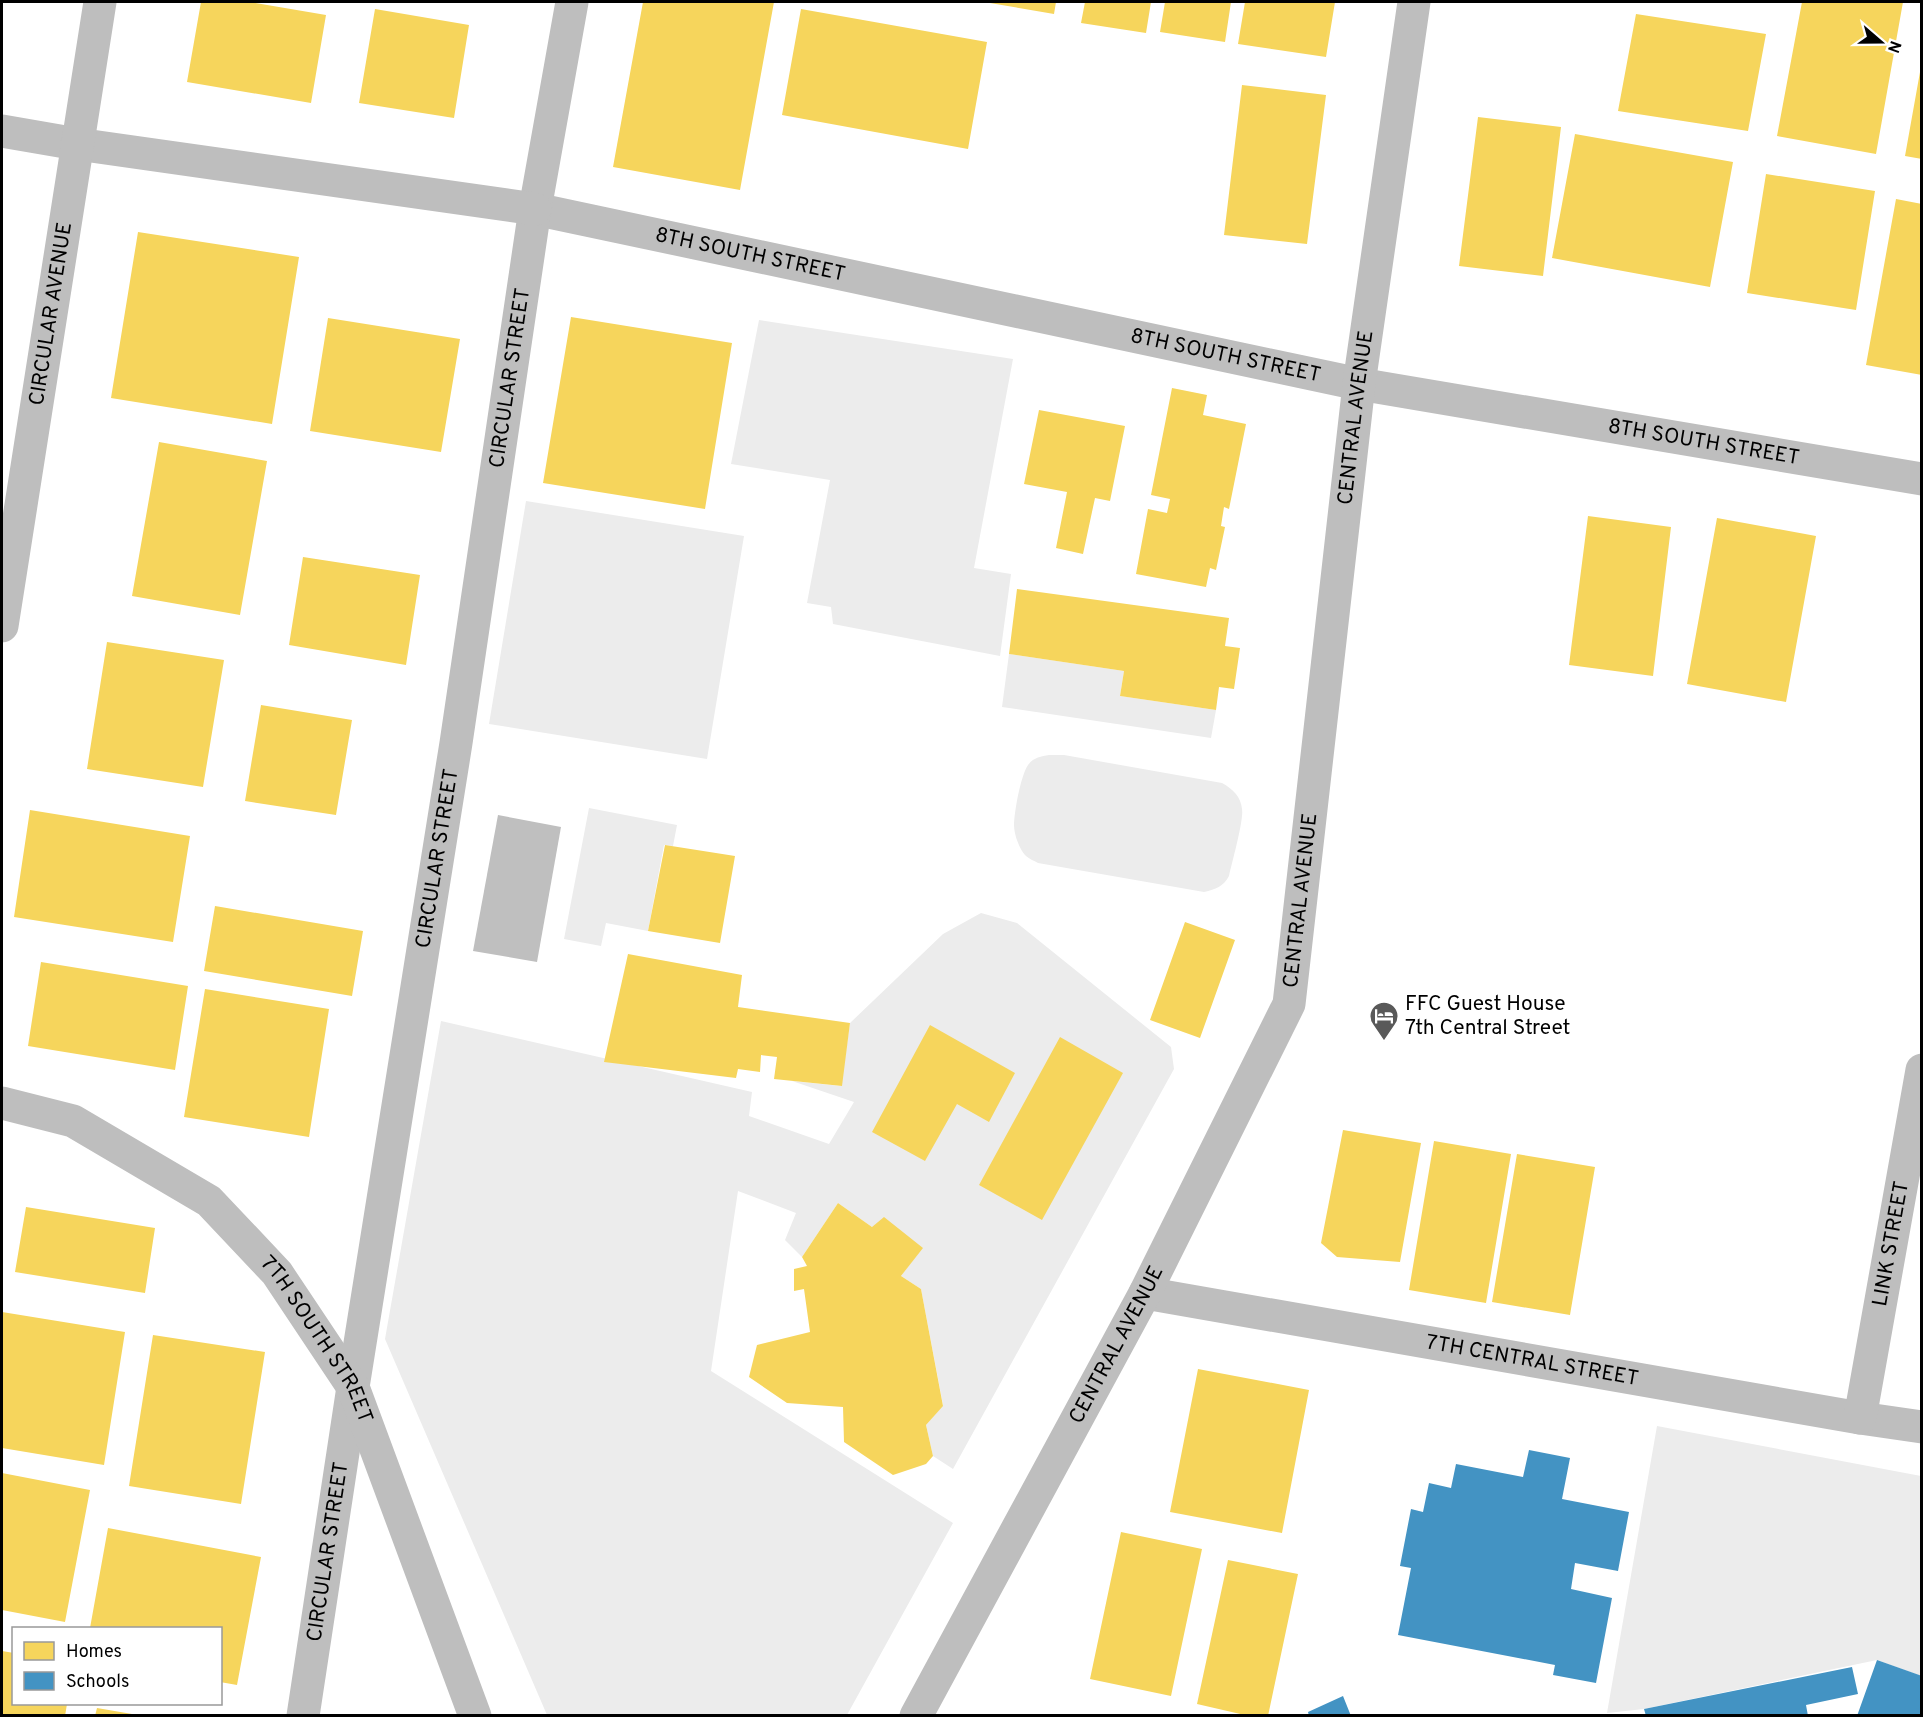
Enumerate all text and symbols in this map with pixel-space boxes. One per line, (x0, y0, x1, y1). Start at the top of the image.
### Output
north arrow (1851, 12, 1911, 72)
text: N (1882, 38, 1905, 55)
street label: CIRCULAR AVENUE (23, 220, 79, 407)
street label: 8TH SOUTH STREET (653, 221, 848, 288)
street label: CIRCULAR STREET (483, 286, 537, 470)
street label: 8TH SOUTH STREET (1128, 322, 1323, 389)
street label: CENTRAL AVENUE (1332, 329, 1380, 506)
street label: 8TH SOUTH STREET (1606, 413, 1802, 472)
street label: CIRCULAR STREET (410, 767, 465, 950)
street label: CENTRAL AVENUE (1277, 812, 1324, 989)
place label: FFC Guest House 7th Central Street (1405, 991, 1570, 1042)
hotel icon: FFC Guest House 7th Central Street (1368, 1000, 1400, 1042)
street label: LINK STREET (1867, 1179, 1915, 1309)
street label: 7TH SOUTH STREET (254, 1250, 379, 1427)
street label: CENTRAL AVENUE (1063, 1261, 1170, 1429)
street label: 7TH CENTRAL STREET (1424, 1329, 1641, 1393)
street label: CIRCULAR STREET (301, 1460, 355, 1644)
legend (12, 1627, 222, 1705)
text: Homes (66, 1641, 122, 1664)
text: Schools (66, 1671, 129, 1694)

